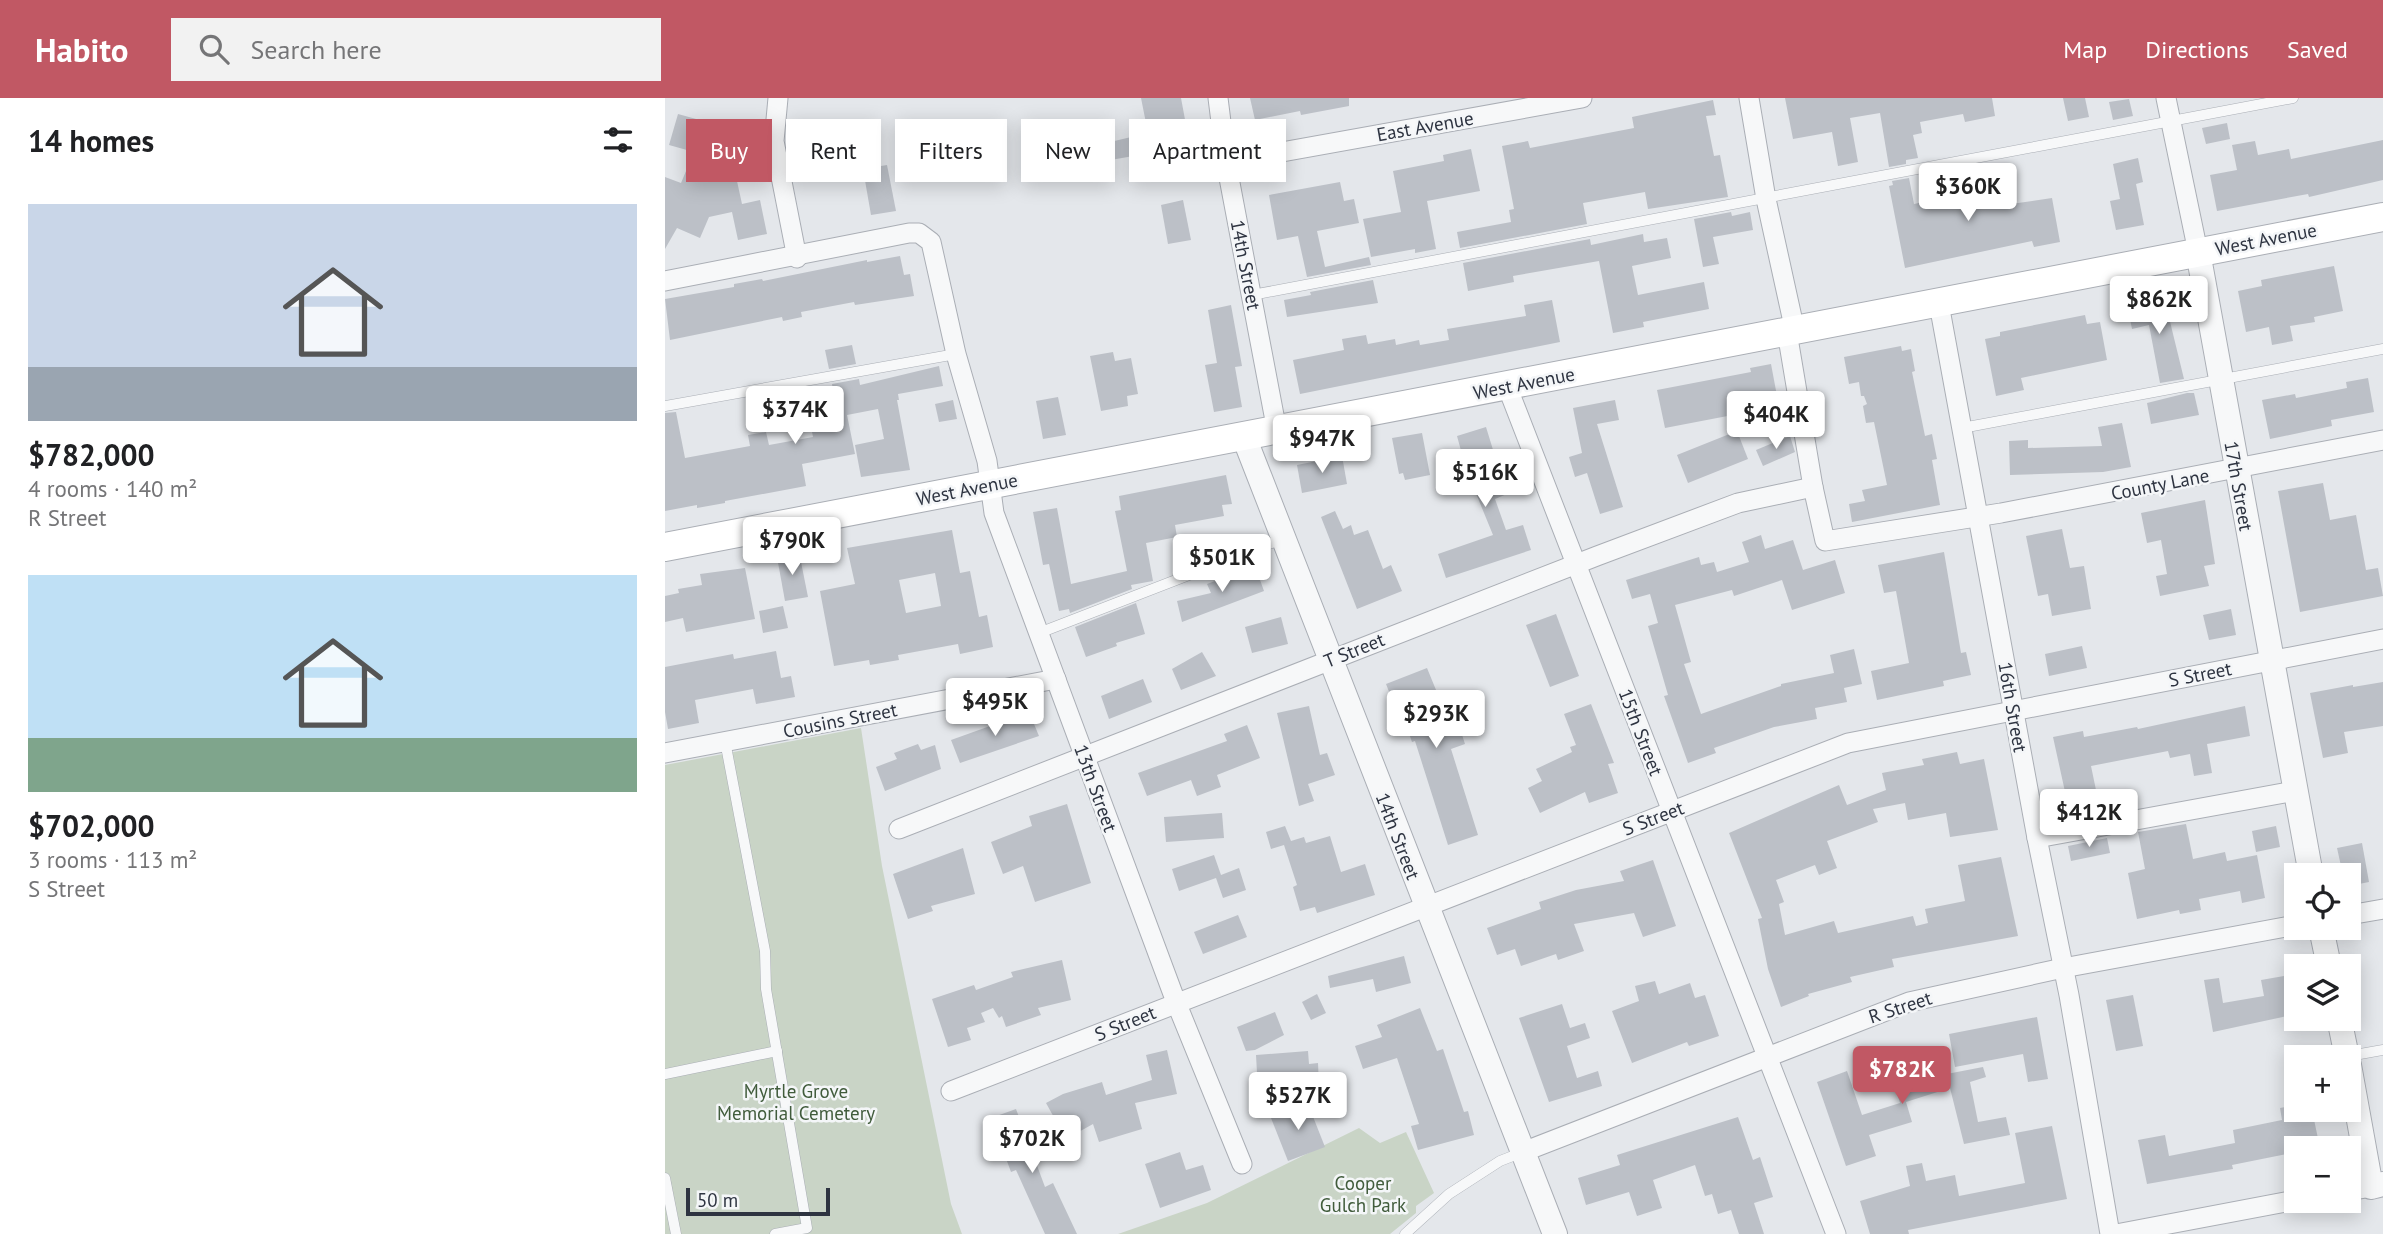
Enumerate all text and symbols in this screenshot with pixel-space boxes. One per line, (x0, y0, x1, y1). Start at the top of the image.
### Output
search box (171, 18, 661, 81)
text: Habito (35, 28, 129, 71)
icon: search (195, 30, 233, 68)
text: Search here (251, 33, 382, 66)
text: Map (2063, 34, 2107, 65)
text: Directions (2145, 34, 2249, 65)
text: Saved (2287, 34, 2348, 65)
street label: East Avenue (1375, 106, 1475, 146)
chip: Buy (686, 119, 772, 182)
chip: Rent (786, 119, 881, 182)
chip: Filters (895, 119, 1007, 182)
chip: New (1021, 119, 1115, 182)
chip: Apartment (1129, 119, 1286, 182)
text: 14 homes (28, 121, 154, 160)
icon: filters (599, 121, 637, 159)
pin: $360K (1919, 164, 2017, 223)
text: $360K (1935, 171, 2001, 200)
street label: West Avenue (2213, 217, 2319, 261)
street label: 14th Street (1226, 218, 1267, 313)
icon: home (270, 249, 396, 375)
pin: $862K (2110, 276, 2208, 336)
text: $862K (2126, 284, 2192, 313)
street label: West Avenue (1471, 361, 1577, 405)
pin: $374K (746, 386, 844, 446)
pin: $404K (1727, 392, 1825, 451)
text: $374K (762, 394, 828, 423)
text: $404K (1743, 399, 1809, 428)
pin: $947K (1273, 416, 1371, 475)
text: $947K (1289, 423, 1355, 452)
text: $782,000 (28, 435, 155, 474)
street label: 17th Street (2219, 439, 2259, 533)
pin: $516K (1436, 450, 1534, 509)
text: $516K (1452, 457, 1518, 486)
street label: County Lane (2109, 463, 2211, 505)
street label: West Avenue (914, 467, 1020, 511)
text: 4 rooms · 140 m² (28, 474, 197, 503)
text: R Street (28, 503, 107, 532)
pin: $790K (743, 518, 841, 577)
text: $790K (759, 525, 825, 554)
pin: $501K (1173, 534, 1271, 594)
text: $501K (1189, 542, 1255, 571)
icon: home (270, 620, 396, 746)
street label: T Street (1320, 627, 1388, 673)
street label: S Street (2166, 656, 2234, 692)
street label: 16th Street (1993, 660, 2033, 755)
pin: $495K (946, 678, 1044, 738)
street label: 15th Street (1613, 685, 1669, 779)
text: $495K (962, 686, 1028, 715)
pin: $293K (1387, 690, 1485, 750)
street label: Cousins Street (781, 697, 900, 743)
text: $293K (1403, 698, 1469, 727)
street label: 13th Street (1069, 741, 1123, 835)
street label: 14th Street (1370, 789, 1426, 883)
pin: $412K (2040, 790, 2138, 849)
street label: S Street (1619, 795, 1688, 841)
text: $412K (2056, 797, 2122, 826)
text: $702,000 (28, 806, 155, 845)
text: 3 rooms · 113 m² (28, 845, 197, 874)
map controls (2284, 863, 2361, 1213)
button: locate (2284, 863, 2361, 940)
text: S Street (28, 874, 105, 903)
button: layers (2284, 954, 2361, 1031)
street label: R Street (1865, 985, 1935, 1028)
street label: S Street (1091, 1000, 1160, 1046)
button: + (2284, 1045, 2361, 1122)
pin: $782K (1853, 1046, 1951, 1106)
text: $782K (1869, 1054, 1935, 1083)
pin: $527K (1249, 1072, 1347, 1132)
park label: Myrtle Grove Memorial Cemetery (717, 1079, 875, 1125)
text: $527K (1265, 1080, 1331, 1109)
pin: $702K (983, 1116, 1081, 1175)
text: $702K (999, 1123, 1065, 1152)
button: − (2284, 1136, 2361, 1213)
park label: Cooper Gulch Park (1320, 1171, 1406, 1217)
scale bar (686, 1185, 829, 1217)
text: 50 m (697, 1188, 738, 1212)

